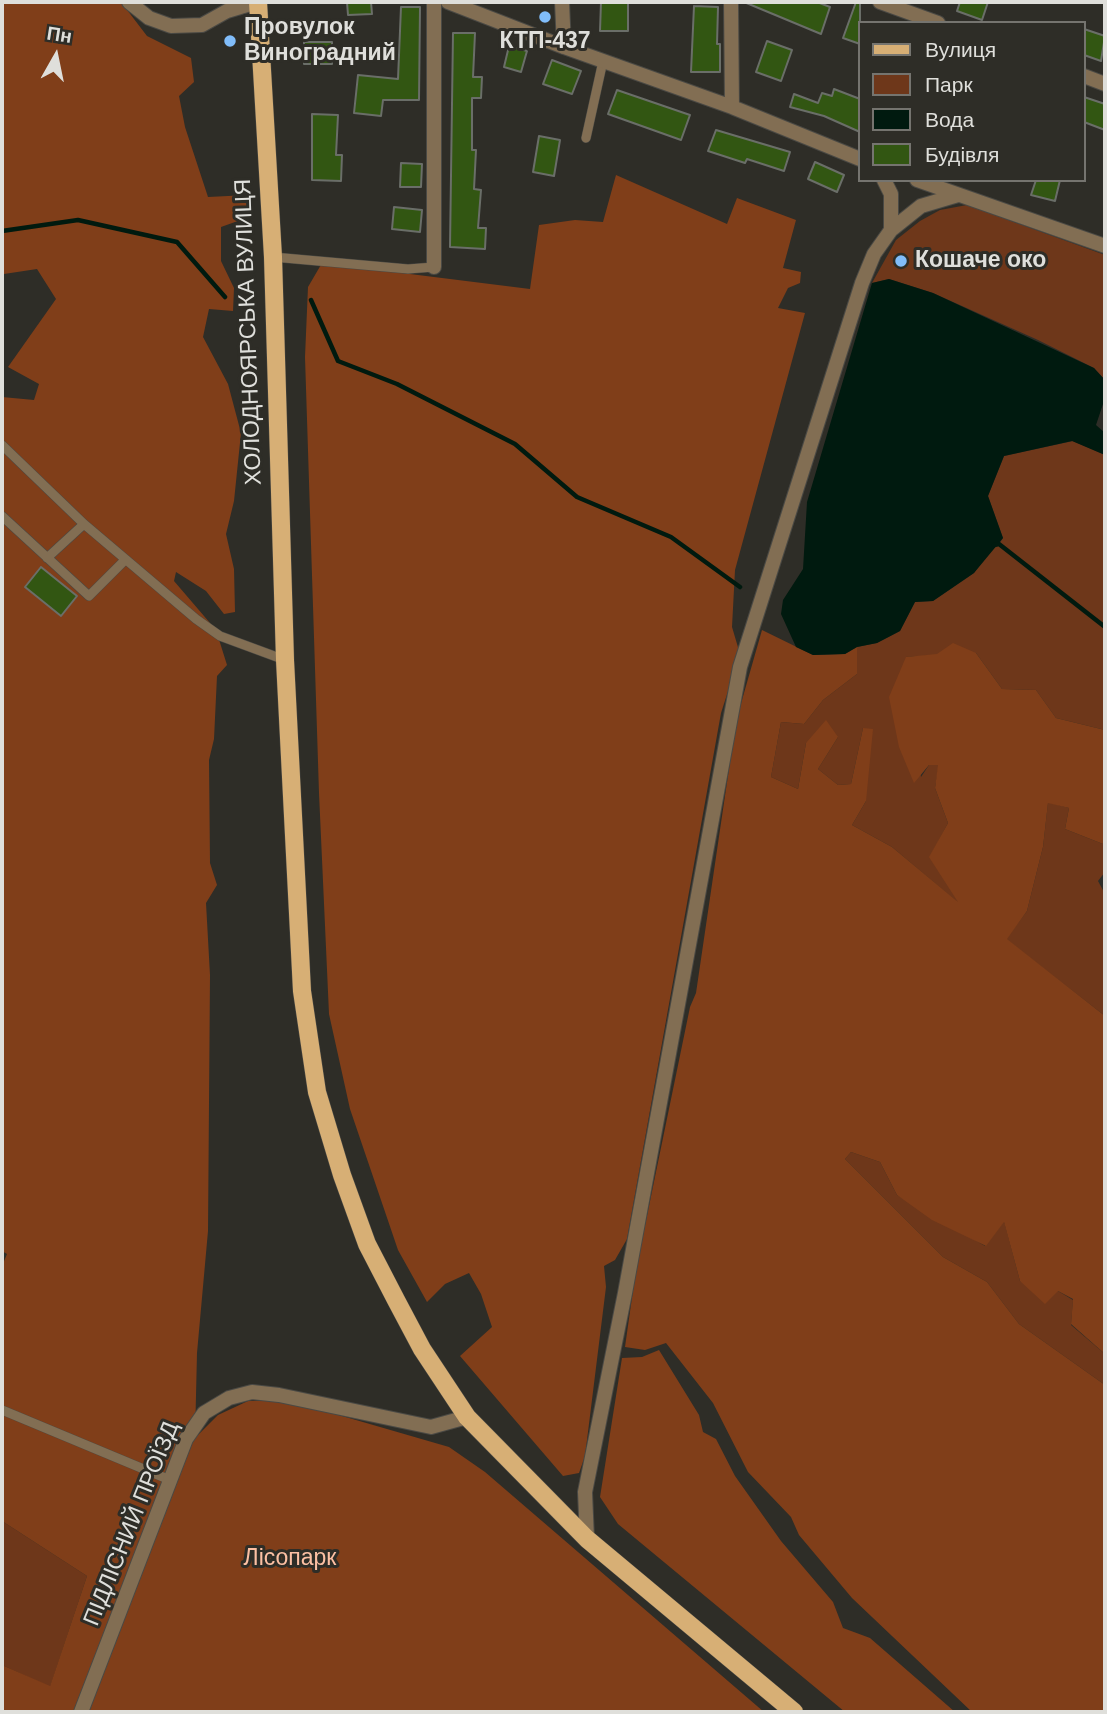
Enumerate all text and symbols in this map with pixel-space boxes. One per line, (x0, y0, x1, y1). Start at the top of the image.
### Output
marker: КТП-437 (537, 9, 553, 25)
place label: Провулок Виноградний (244, 14, 396, 68)
north arrow (21, 21, 91, 91)
legend (858, 21, 1086, 182)
text: Пн (45, 22, 73, 47)
place label: КТП-437 (499, 28, 591, 56)
marker: Провулок Виноградний (222, 33, 238, 49)
text: Вулиця (925, 38, 996, 61)
text: Парк (925, 73, 973, 96)
text: Вода (925, 108, 974, 131)
text: Будівля (925, 143, 999, 166)
street label: ХОЛОДНОЯРСЬКА ВУЛИЦЯ (230, 178, 268, 486)
place label: Кошаче око (915, 247, 1046, 275)
marker: Кошаче око (893, 253, 909, 269)
street label: ПІДЛІСНИЙ ПРОЇЗД (78, 1418, 186, 1630)
park label: Лісопарк (244, 1545, 336, 1573)

